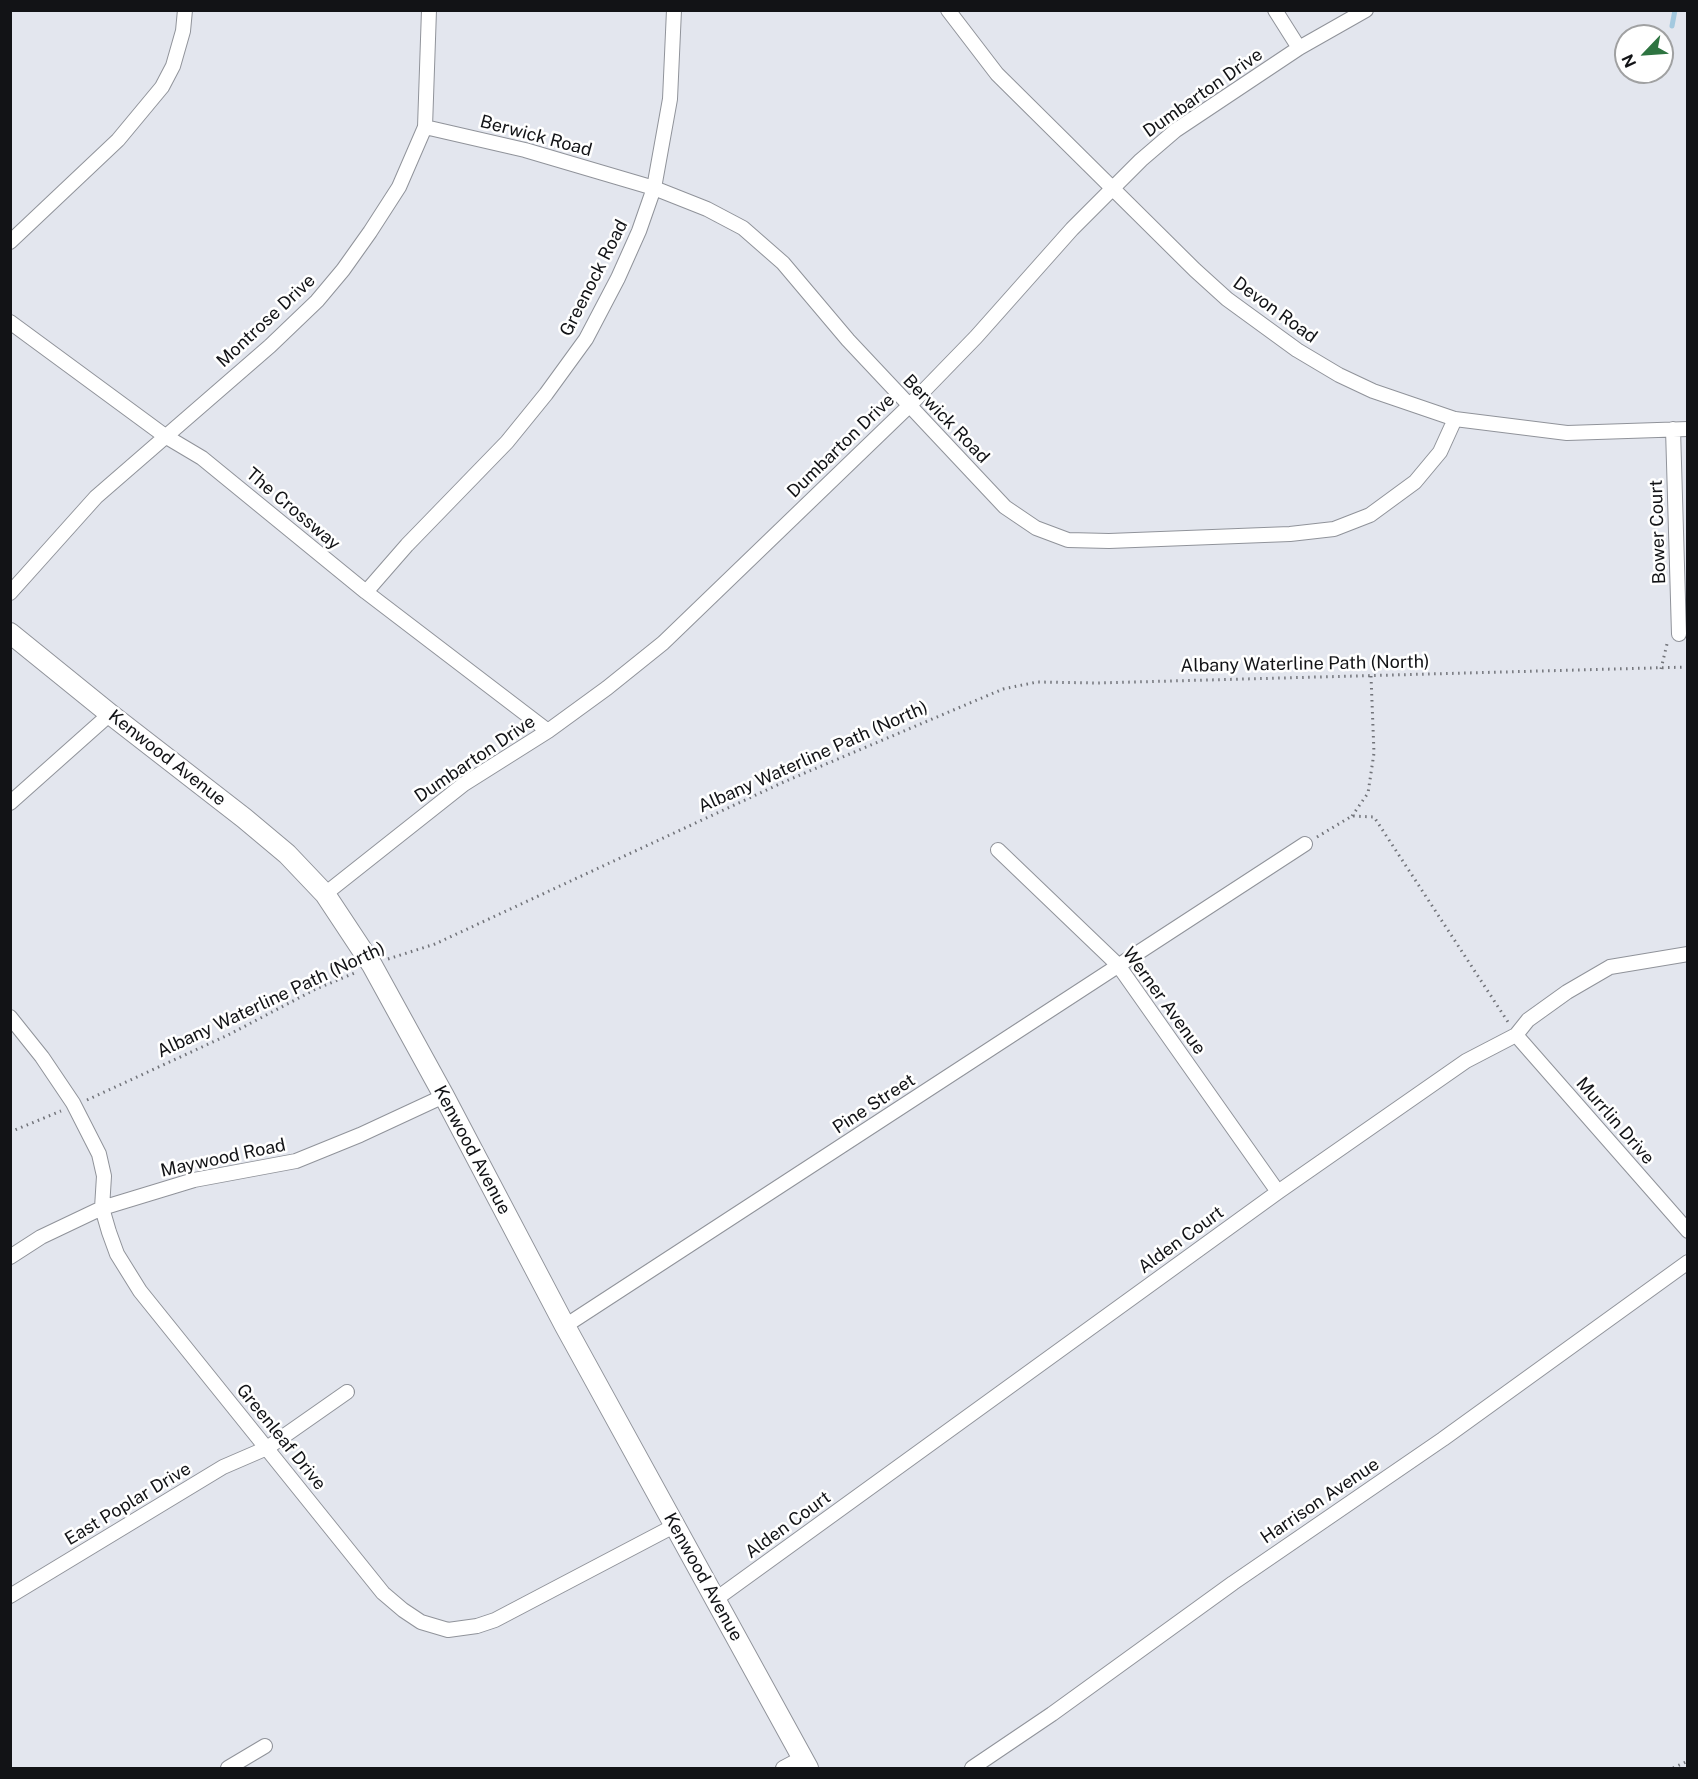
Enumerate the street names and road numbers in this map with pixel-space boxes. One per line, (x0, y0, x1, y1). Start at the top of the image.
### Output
street label: Dumbarton Drive (1139, 44, 1267, 142)
street label: Berwick Road (478, 111, 594, 161)
street label: Greenock Road (555, 216, 633, 340)
street label: Montrose Drive (212, 270, 320, 372)
street label: Devon Road (1229, 272, 1321, 348)
street label: Berwick Road (898, 370, 994, 468)
street label: Dumbarton Drive (783, 389, 899, 503)
street label: The Crossway (242, 463, 344, 555)
street label: Bower Court (1645, 479, 1671, 585)
street label: Albany Waterline Path (North) (1180, 651, 1430, 677)
street label: Albany Waterline Path (North) (695, 696, 931, 818)
street label: Kenwood Avenue (104, 705, 230, 811)
street label: Dumbarton Drive (411, 711, 539, 807)
street label: Albany Waterline Path (North) (154, 938, 388, 1062)
street label: Werner Avenue (1118, 943, 1210, 1059)
street label: Pine Street (829, 1069, 919, 1139)
street label: Murrlin Drive (1571, 1073, 1659, 1169)
street label: Kenwood Avenue (429, 1082, 515, 1218)
street label: Maywood Road (158, 1134, 288, 1182)
street label: Alden Court (1134, 1202, 1228, 1278)
street label: Greenleaf Drive (232, 1380, 330, 1494)
street label: Harrison Avenue (1257, 1453, 1383, 1549)
street label: East Poplar Drive (61, 1458, 195, 1550)
street label: Alden Court (741, 1487, 835, 1563)
street label: Kenwood Avenue (659, 1509, 747, 1645)

